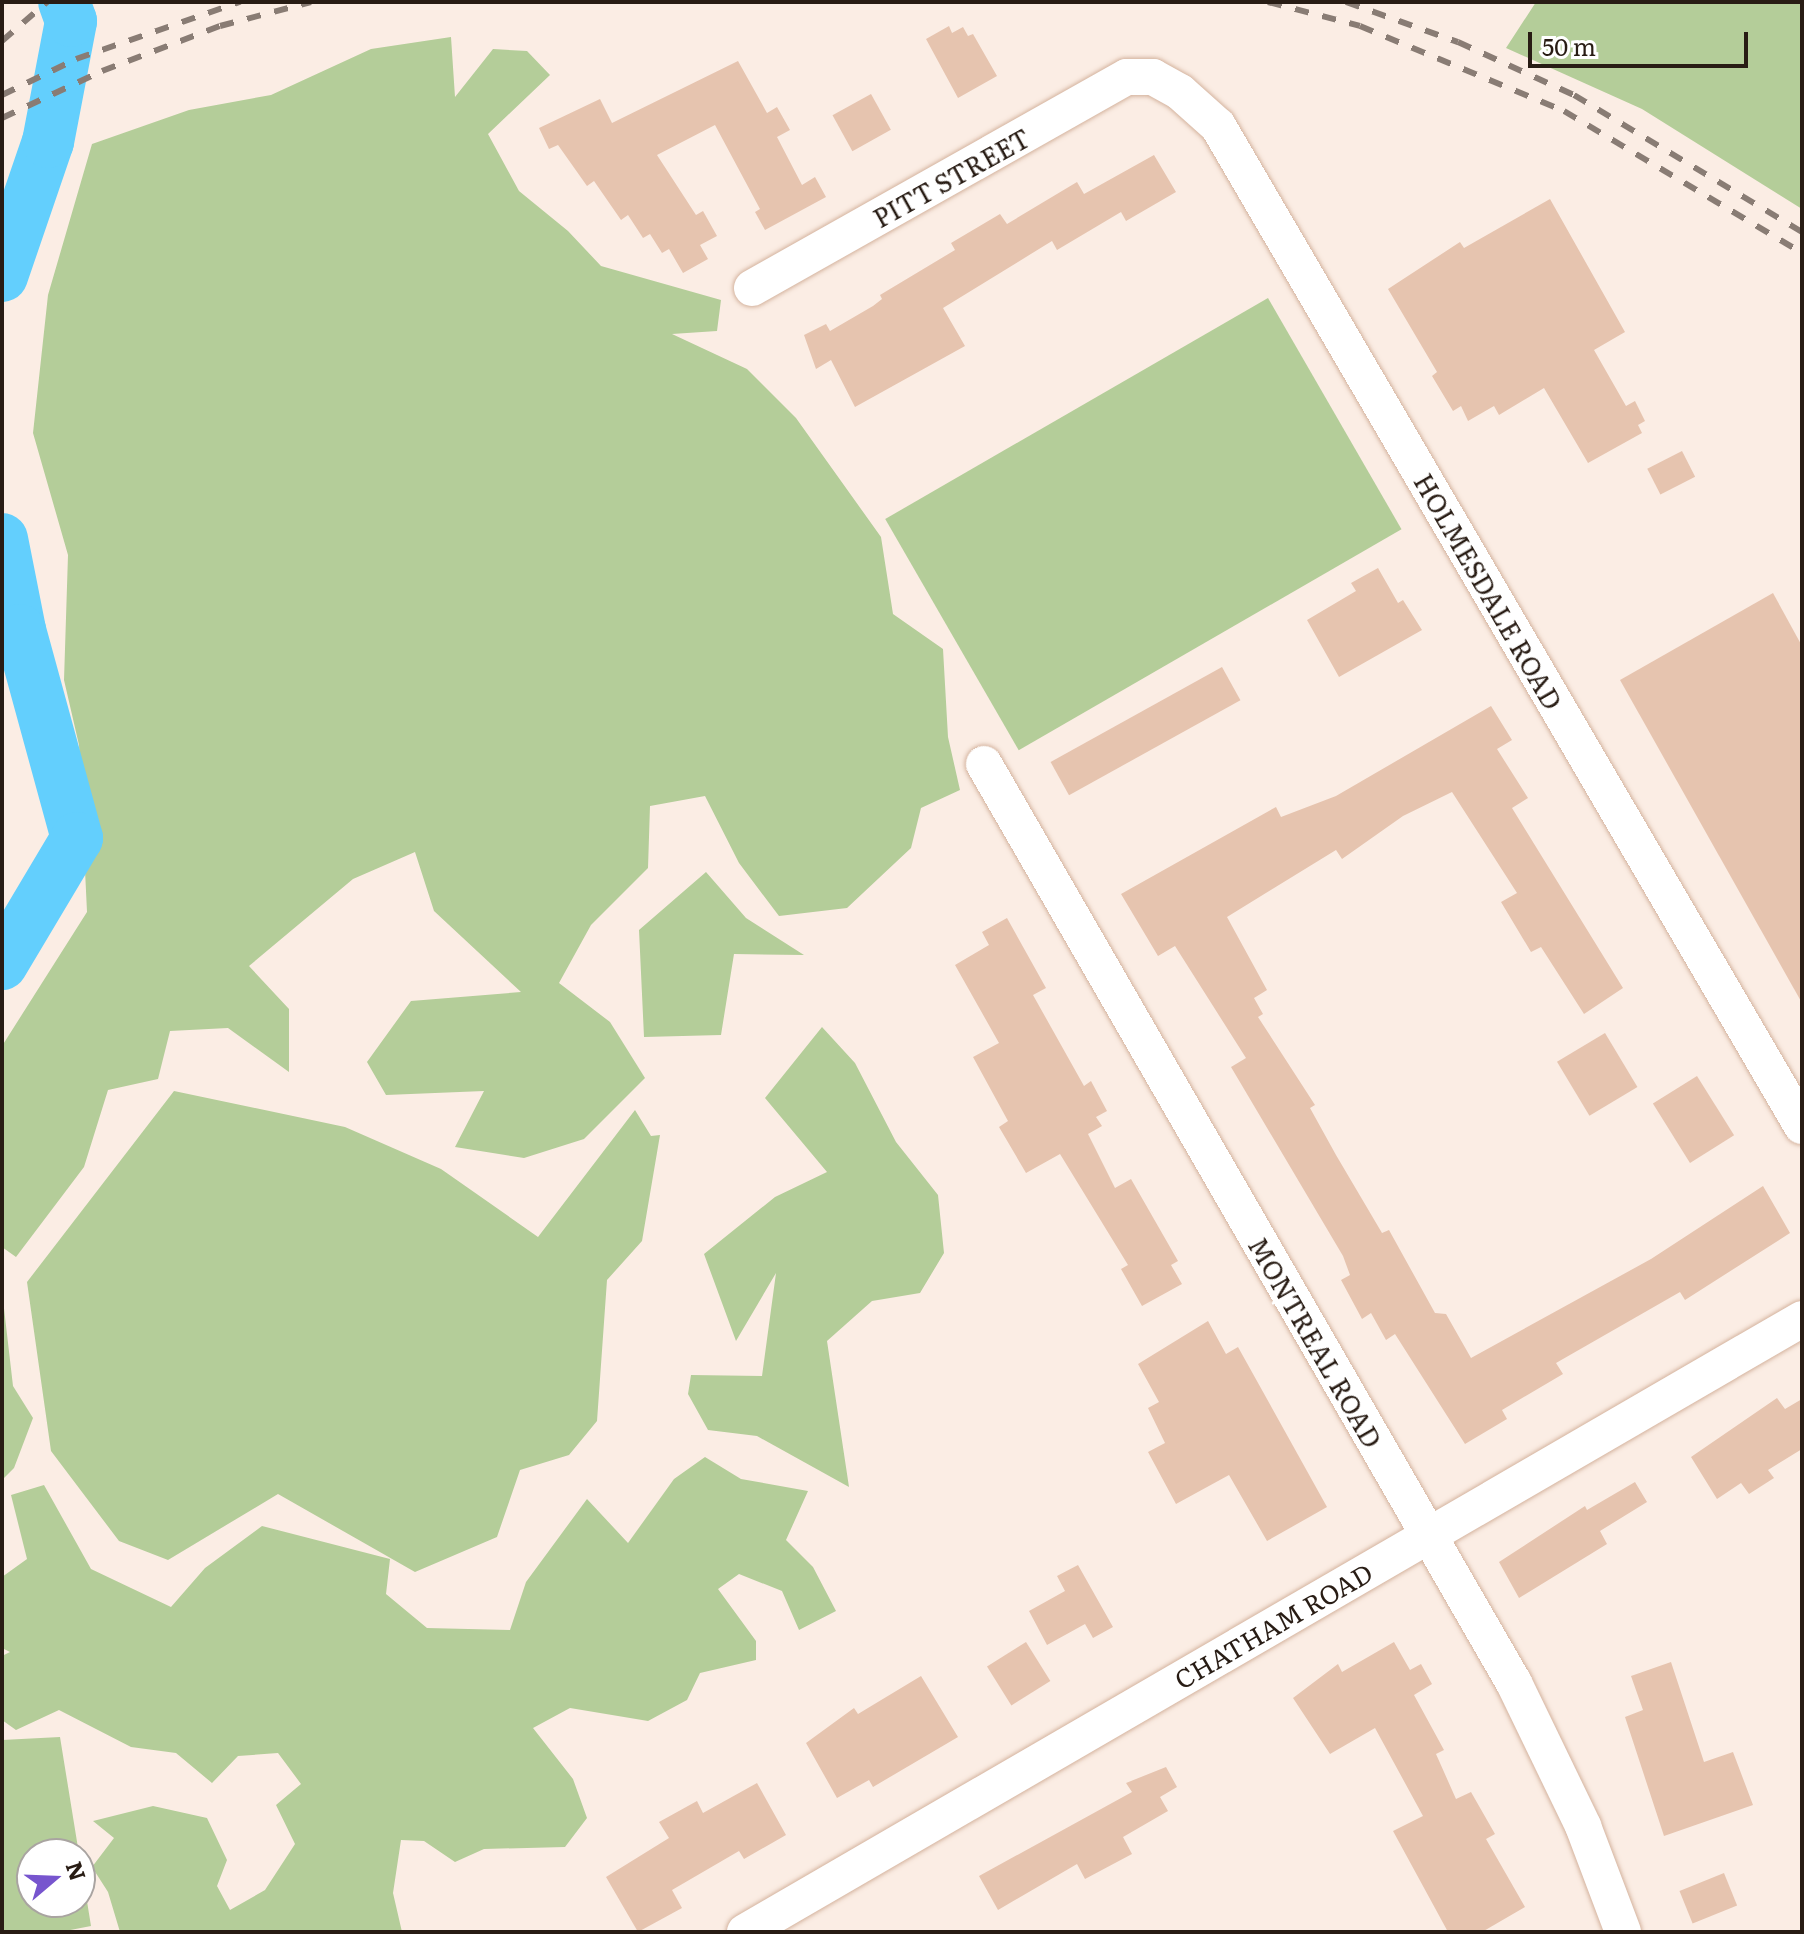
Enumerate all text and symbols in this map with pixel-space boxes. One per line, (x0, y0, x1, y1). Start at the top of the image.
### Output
scale bar (1532, 16, 1752, 66)
text: 50 m (1542, 28, 1596, 63)
street label: PITT STREET (867, 121, 1035, 233)
street label: HOLMESDALE ROAD (1409, 467, 1569, 715)
street label: MONTREAL ROAD (1243, 1231, 1389, 1453)
street label: CHATHAM ROAD (1169, 1556, 1377, 1694)
north arrow (16, 1838, 96, 1918)
text: N (59, 1857, 96, 1885)

